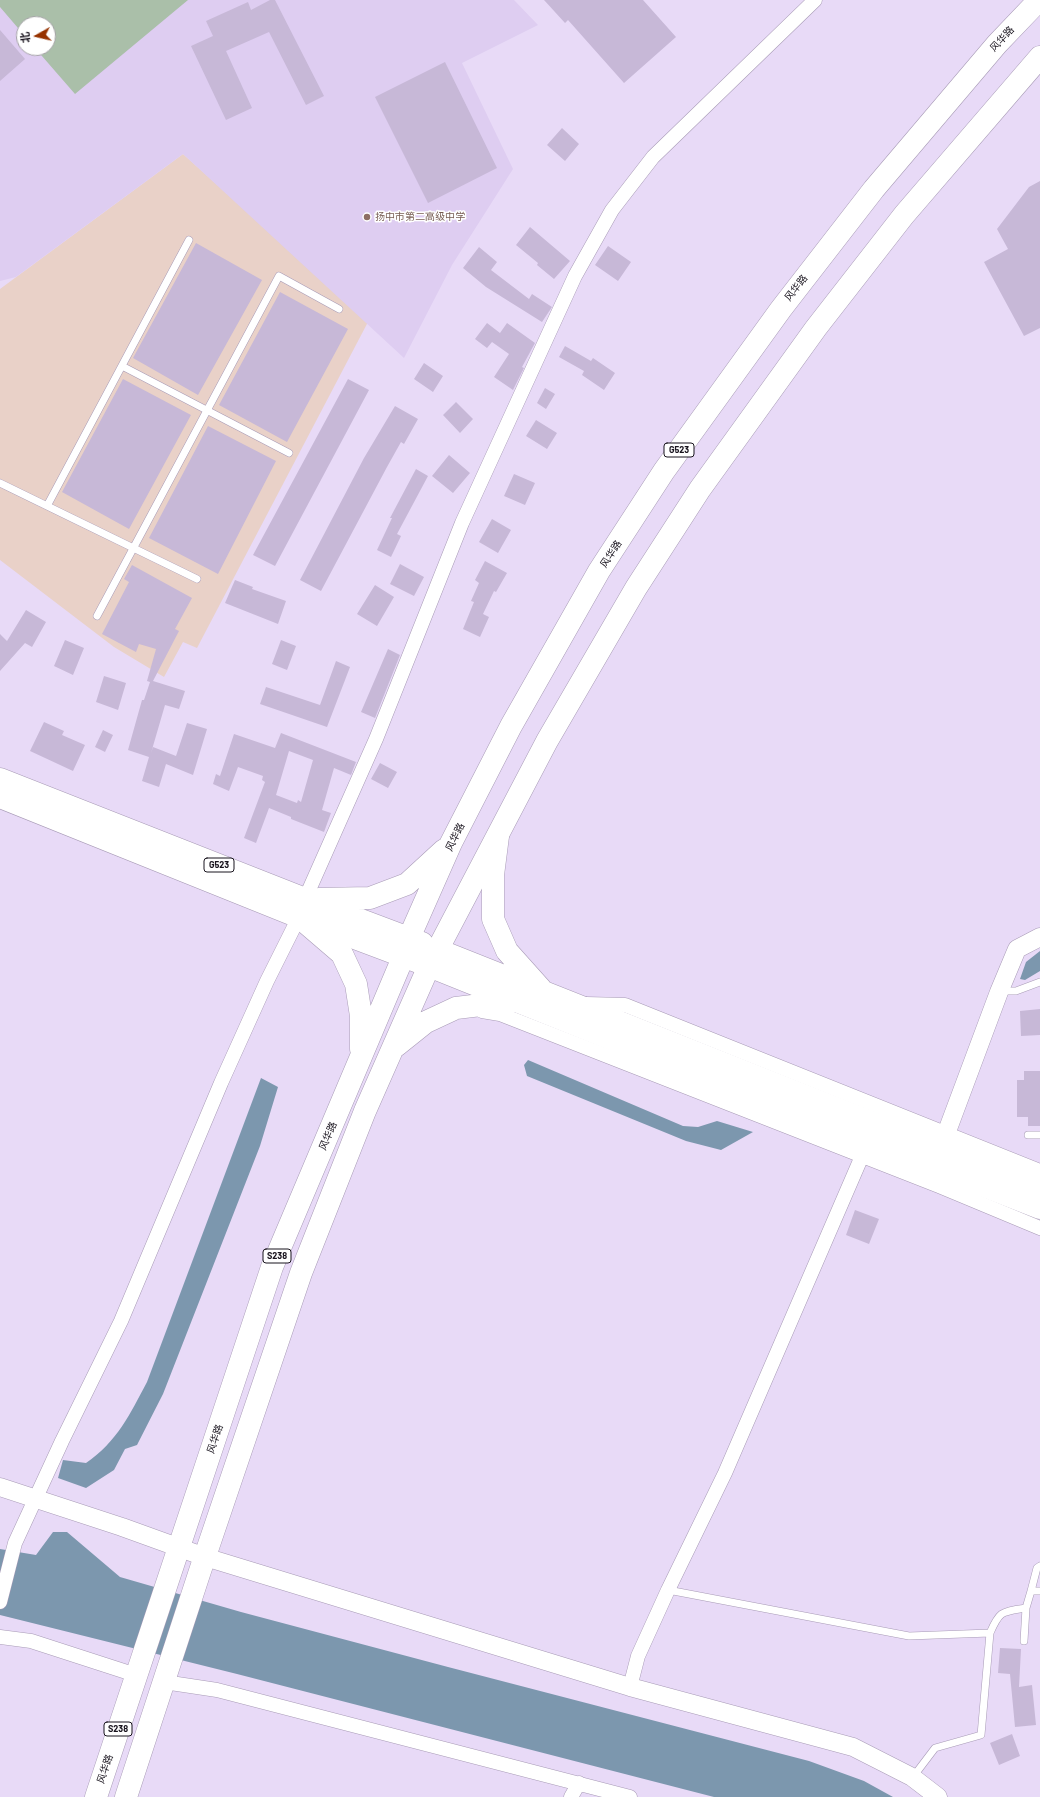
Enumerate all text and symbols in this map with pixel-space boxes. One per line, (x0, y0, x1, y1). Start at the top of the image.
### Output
north arrow (16, 16, 56, 56)
street label: 风华路 (987, 24, 1017, 54)
text: 北 (17, 31, 32, 44)
place label: 扬中市第二高级中学 (375, 211, 465, 223)
marker: 扬中市第二高级中学 (362, 212, 372, 222)
street label: 风华路 (782, 272, 810, 304)
road number: G523 (664, 443, 694, 457)
street label: 风华路 (598, 538, 624, 570)
street label: 风华路 (443, 821, 467, 853)
road number: G523 (204, 858, 234, 872)
street label: 风华路 (317, 1120, 339, 1152)
road number: S238 (263, 1249, 291, 1263)
street label: 风华路 (205, 1423, 225, 1455)
road number: S238 (104, 1722, 132, 1736)
street label: 风华路 (95, 1753, 115, 1785)

